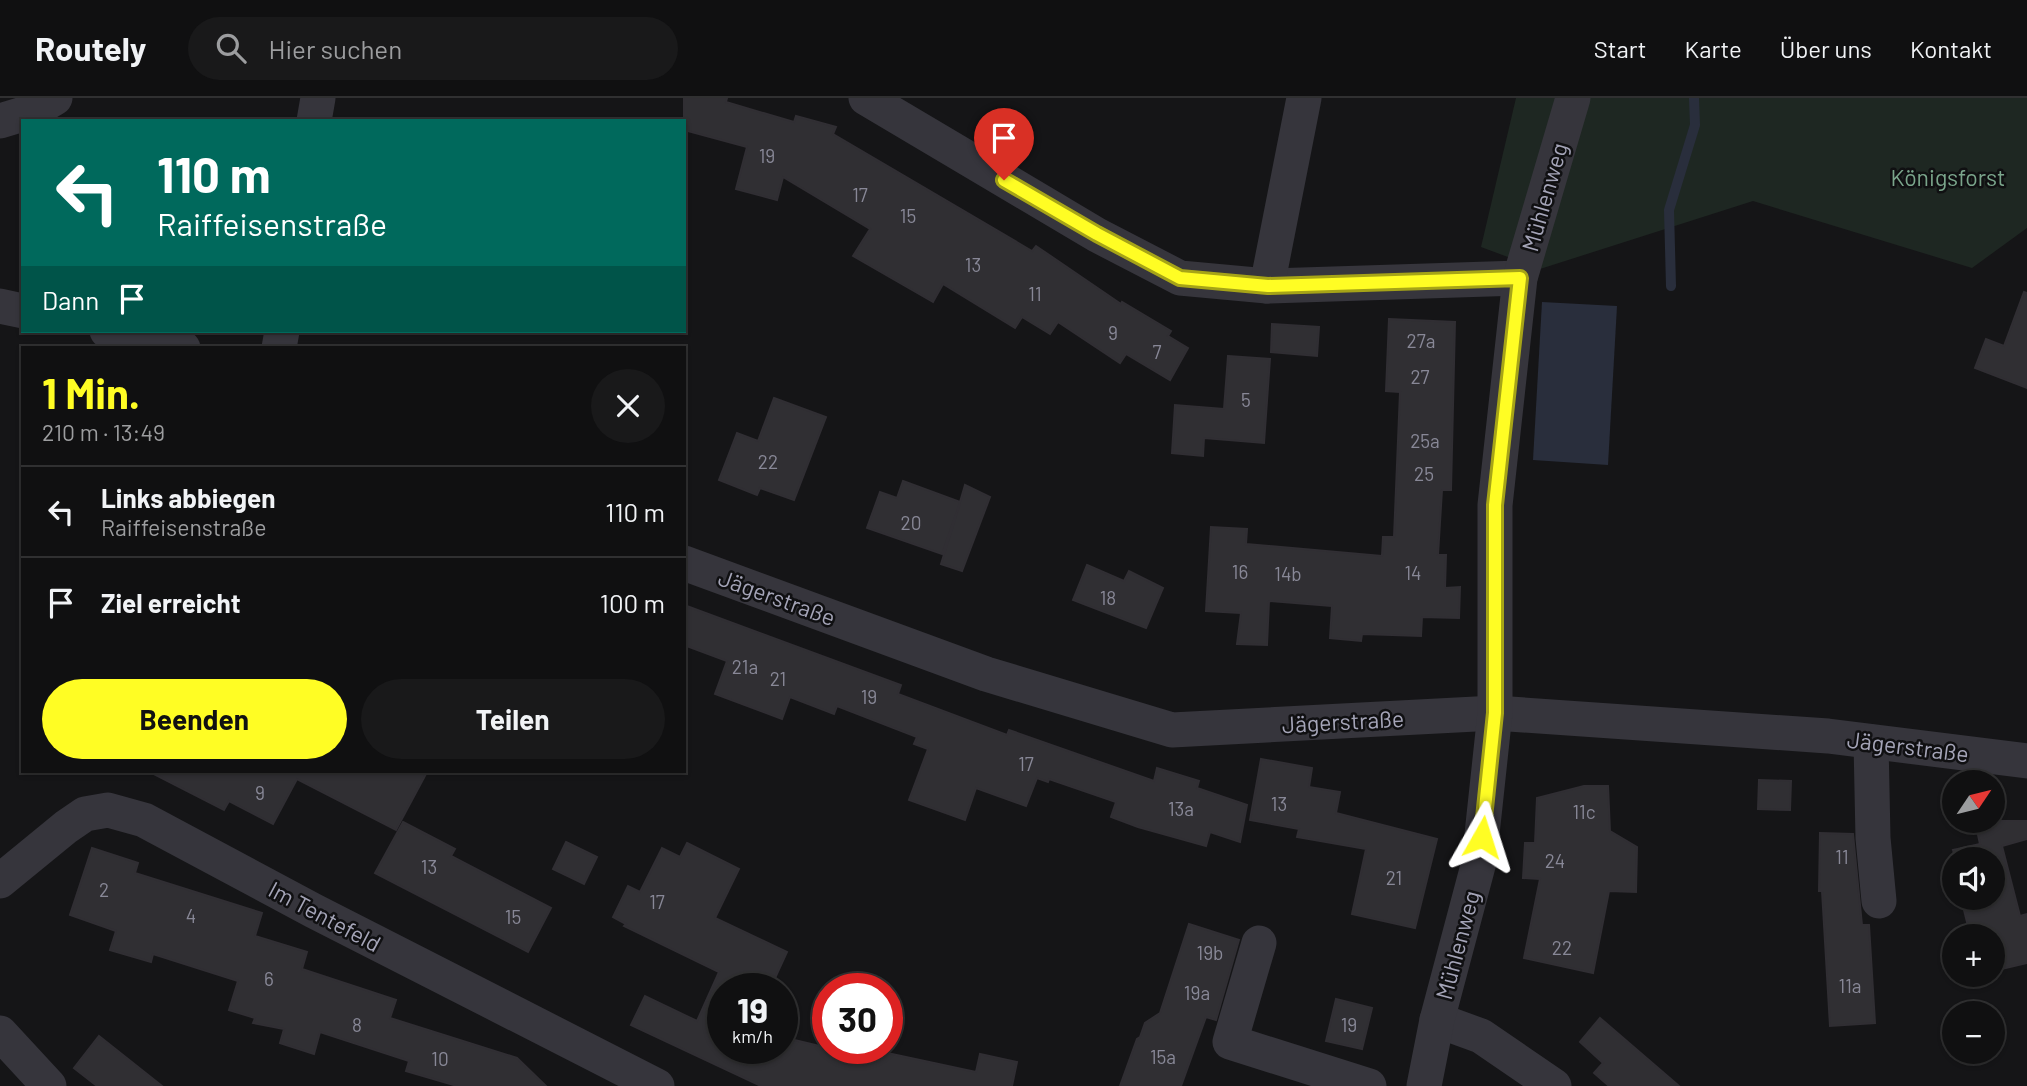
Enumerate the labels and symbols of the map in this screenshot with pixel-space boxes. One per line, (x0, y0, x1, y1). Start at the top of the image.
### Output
pin (974, 108, 1034, 180)
street label: Mühlenweg (1515, 139, 1573, 255)
house number: 19 (759, 144, 775, 167)
park label: Königsforst (1891, 163, 2005, 191)
house number: 17 (852, 183, 868, 206)
house number: 15 (900, 204, 916, 227)
house number: 13 (965, 253, 981, 276)
house number: 11 (1028, 282, 1042, 305)
house number: 9 (1108, 321, 1118, 344)
house number: 27a (1407, 329, 1435, 352)
house number: 7 (1153, 340, 1162, 363)
house number: 27 (1410, 365, 1430, 388)
house number: 5 (1241, 388, 1251, 411)
house number: 25a (1410, 429, 1440, 452)
house number: 22 (758, 450, 778, 473)
house number: 25 (1414, 462, 1434, 485)
house number: 20 (901, 511, 921, 534)
house number: 16 (1232, 560, 1248, 583)
house number: 14 (1404, 561, 1422, 584)
house number: 14b (1274, 562, 1302, 585)
street label: Jägerstraße (715, 563, 839, 631)
house number: 18 (1100, 586, 1116, 609)
house number: 21a (732, 655, 758, 678)
house number: 21 (770, 667, 786, 690)
house number: 19 (861, 685, 877, 708)
street label: Jägerstraße (1281, 704, 1405, 738)
street label: Jägerstraße (1846, 725, 1970, 767)
house number: 17 (1018, 752, 1034, 775)
north arrow (1942, 770, 2006, 833)
house number: 9 (255, 781, 265, 804)
house number: 13 (1271, 792, 1287, 815)
house number: 13a (1168, 797, 1194, 820)
position arrow (1445, 800, 1519, 874)
house number: 11c (1572, 800, 1596, 823)
house number: 11 (1835, 845, 1849, 868)
house number: 24 (1545, 849, 1565, 872)
house number: 13 (421, 855, 437, 878)
house number: 21 (1386, 866, 1402, 889)
street label: Im Tentefeld (264, 875, 386, 957)
house number: 2 (99, 878, 109, 901)
street label: Mühlenweg (1429, 887, 1485, 1003)
house number: 17 (649, 890, 665, 913)
house number: 4 (186, 904, 196, 927)
house number: 15 (505, 905, 521, 928)
house number: 22 (1552, 936, 1572, 959)
house number: 19b (1197, 941, 1223, 964)
house number: 6 (264, 967, 274, 990)
speed limit sign: 30 (812, 973, 903, 1064)
house number: 11a (1838, 974, 1862, 997)
house number: 19a (1184, 981, 1210, 1004)
house number: 8 (352, 1013, 362, 1036)
house number: 19 (1341, 1013, 1357, 1036)
house number: 15a (1150, 1045, 1176, 1068)
house number: 10 (431, 1047, 449, 1070)

